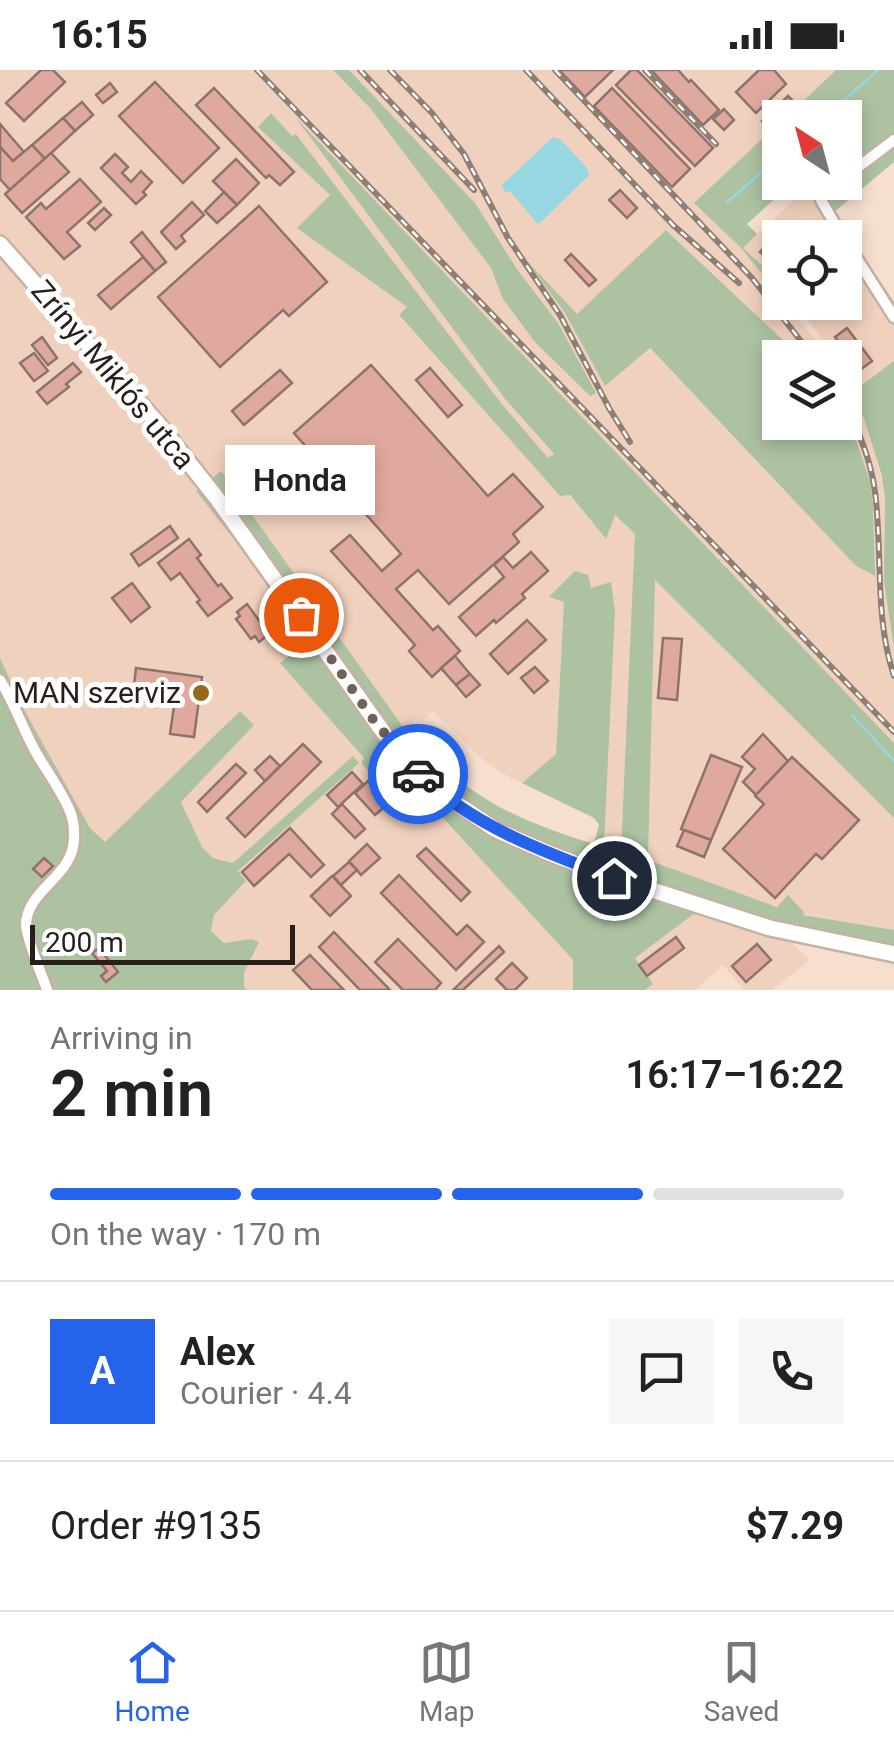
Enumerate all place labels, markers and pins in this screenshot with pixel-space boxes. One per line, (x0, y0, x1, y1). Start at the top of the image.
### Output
callout: Honda (226, 445, 376, 515)
pin (259, 573, 344, 658)
place label: MAN szerviz (13, 675, 181, 710)
marker: MAN szerviz (190, 682, 212, 704)
pin (572, 836, 657, 921)

